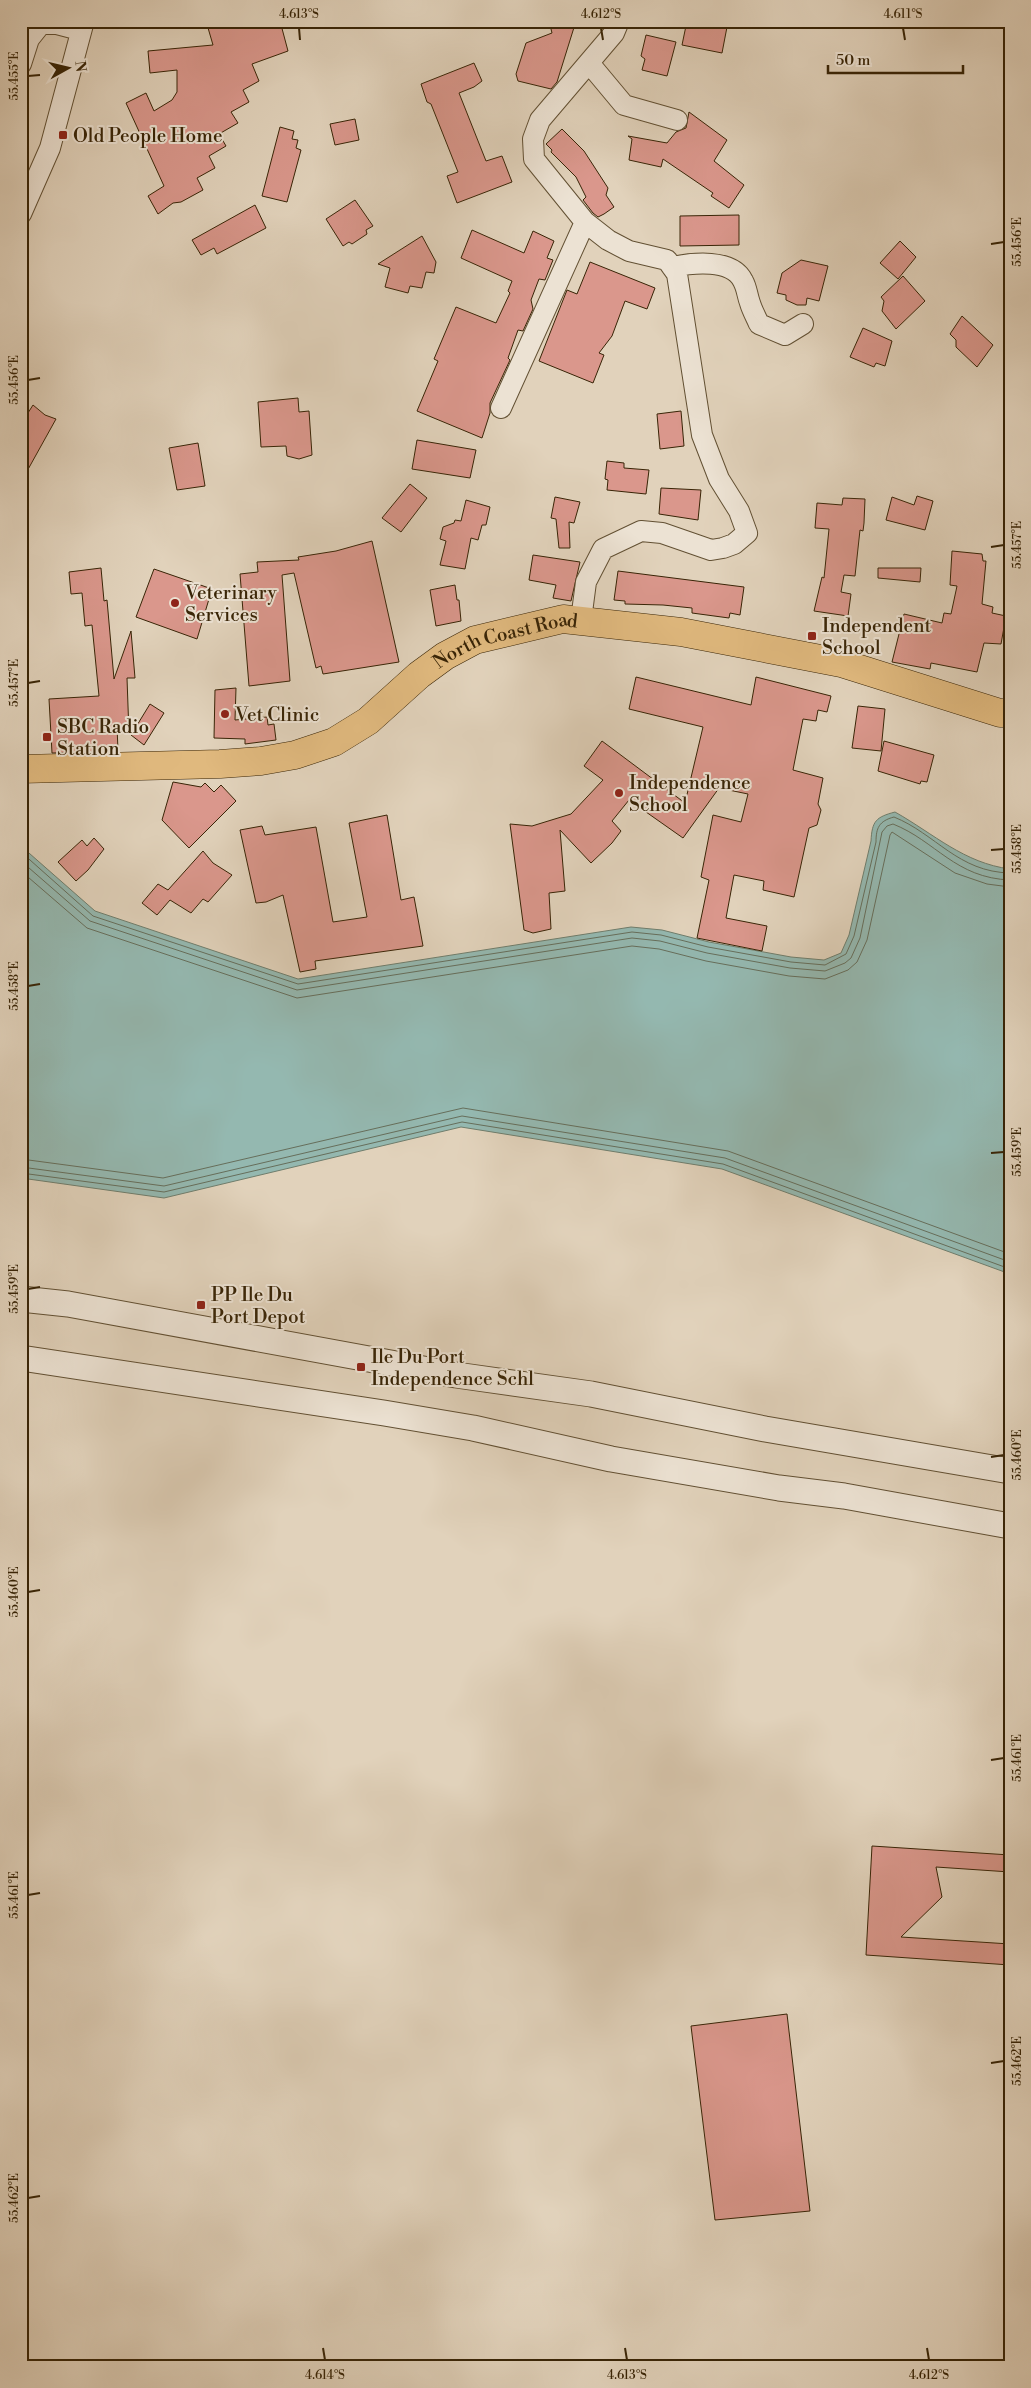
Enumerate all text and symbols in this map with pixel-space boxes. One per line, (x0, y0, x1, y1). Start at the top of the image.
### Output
text: 4.613°S (279, 7, 319, 22)
text: 4.612°S (581, 7, 621, 22)
text: 4.611°S (884, 7, 922, 22)
north arrow (42, 42, 92, 92)
scale bar (828, 42, 964, 74)
text: 50 m (836, 51, 870, 70)
text: 55.455°E (7, 52, 22, 100)
text: N (70, 60, 90, 73)
place label: Old People Home (73, 124, 223, 148)
marker: Old People Home (57, 129, 69, 141)
text: 55.456°E (1010, 217, 1025, 267)
text: 55.456°E (7, 355, 22, 405)
text: 55.457°E (1010, 521, 1025, 569)
place label: Veterinary Services (184, 581, 277, 627)
marker: Veterinary Services (169, 597, 181, 609)
street label: North Coast Road (428, 607, 579, 674)
place label: Independent School (822, 614, 932, 660)
marker: Independent School (806, 630, 818, 642)
text: 55.457°E (7, 659, 22, 707)
place label: Vet Clinic (234, 703, 319, 727)
marker: Vet Clinic (219, 708, 231, 720)
place label: SBC Radio Station (57, 715, 149, 761)
marker: SBC Radio Station (41, 731, 53, 743)
place label: Independence School (629, 771, 751, 817)
marker: Independence School (613, 787, 625, 799)
text: 55.458°E (1010, 824, 1025, 874)
text: 55.458°E (7, 961, 22, 1011)
text: 55.459°E (1010, 1127, 1025, 1177)
text: 55.459°E (7, 1264, 22, 1314)
place label: PP Ile Du Port Depot (211, 1283, 306, 1329)
marker: PP Ile Du Port Depot (195, 1299, 207, 1311)
place label: Ile Du Port Independence Schl (371, 1345, 534, 1391)
marker: Ile Du Port Independence Schl (355, 1361, 367, 1373)
text: 55.460°E (1010, 1430, 1025, 1480)
text: 55.460°E (7, 1567, 22, 1617)
text: 55.461°E (1010, 1734, 1025, 1782)
text: 55.461°E (7, 1871, 22, 1919)
text: 55.462°E (1010, 2036, 1025, 2086)
text: 55.462°E (7, 2173, 22, 2223)
text: 4.614°S (305, 2368, 345, 2383)
text: 4.613°S (607, 2368, 647, 2383)
text: 4.612°S (909, 2368, 949, 2383)

